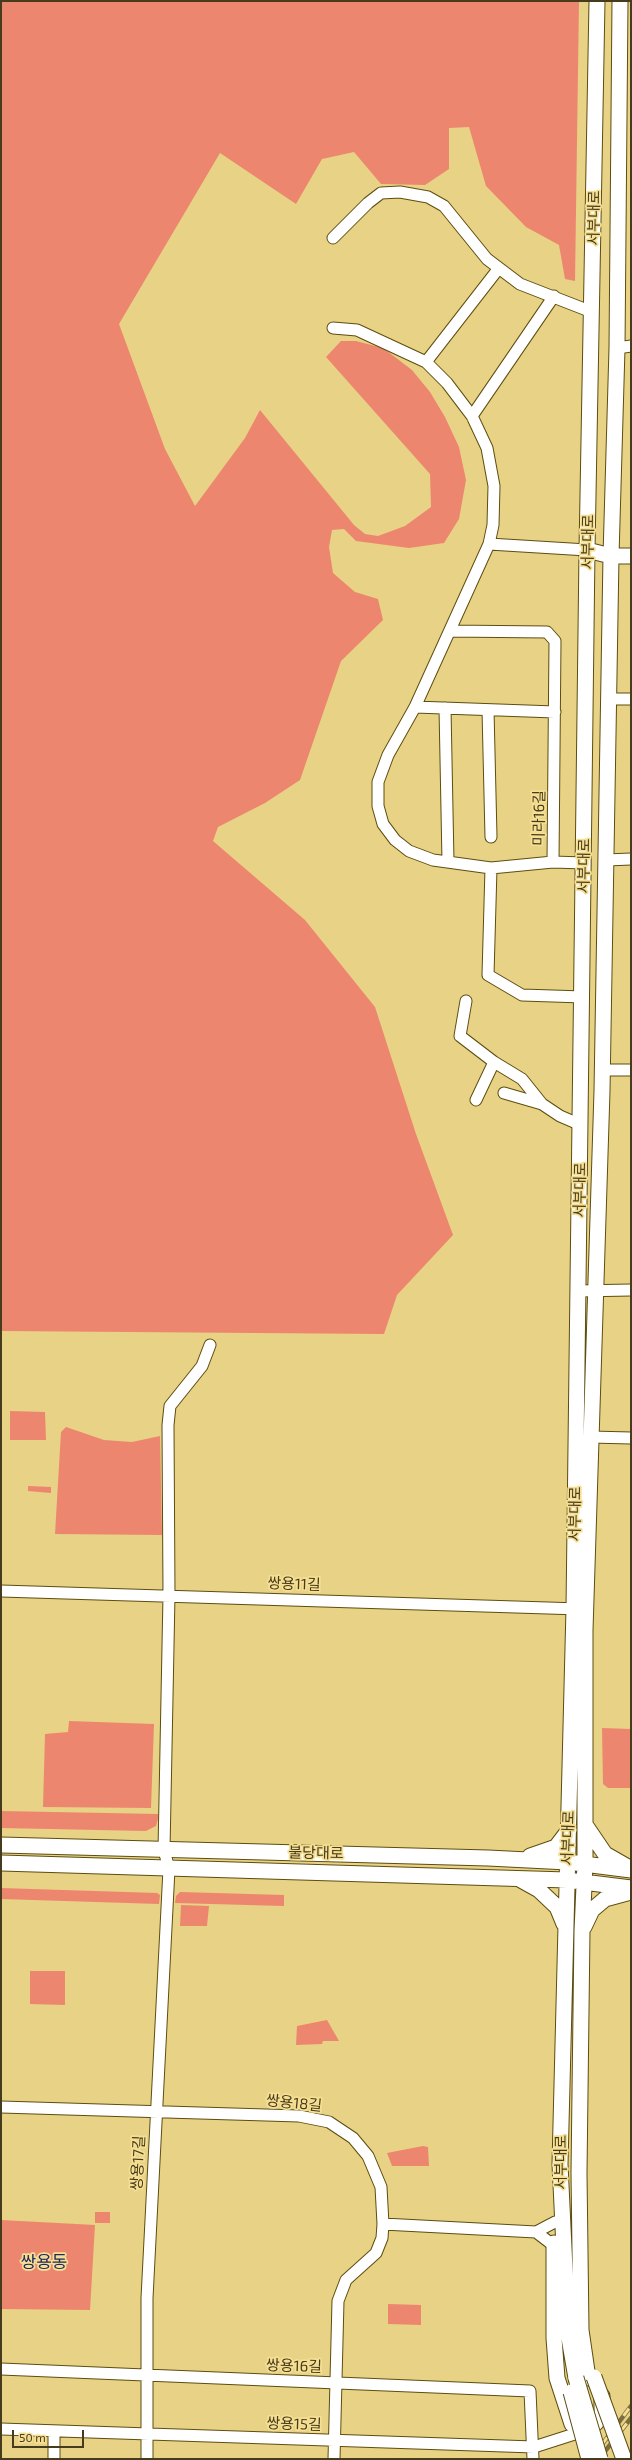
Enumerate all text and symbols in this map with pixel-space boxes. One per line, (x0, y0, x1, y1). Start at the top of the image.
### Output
street label: 서부대로 (585, 190, 603, 246)
street label: 서부대로 (579, 514, 597, 570)
street label: 미라16길 (530, 790, 548, 846)
street label: 서부대로 (575, 838, 593, 894)
street label: 서부대로 (571, 1162, 589, 1218)
street label: 서부대로 (566, 1486, 584, 1542)
street label: 쌍용11길 (267, 1574, 321, 1594)
street label: 서부대로 (558, 1810, 578, 1866)
street label: 불당대로 (288, 1844, 344, 1862)
street label: 쌍용18길 (265, 2091, 323, 2115)
street label: 서부대로 (552, 2134, 570, 2190)
street label: 쌍용17길 (128, 2135, 148, 2191)
district label: 쌍용동 (21, 2252, 67, 2272)
street label: 쌍용16길 (266, 2356, 322, 2376)
street label: 쌍용15길 (266, 2414, 322, 2434)
scale bar (14, 2422, 86, 2448)
text: 50 m (19, 2430, 46, 2444)

